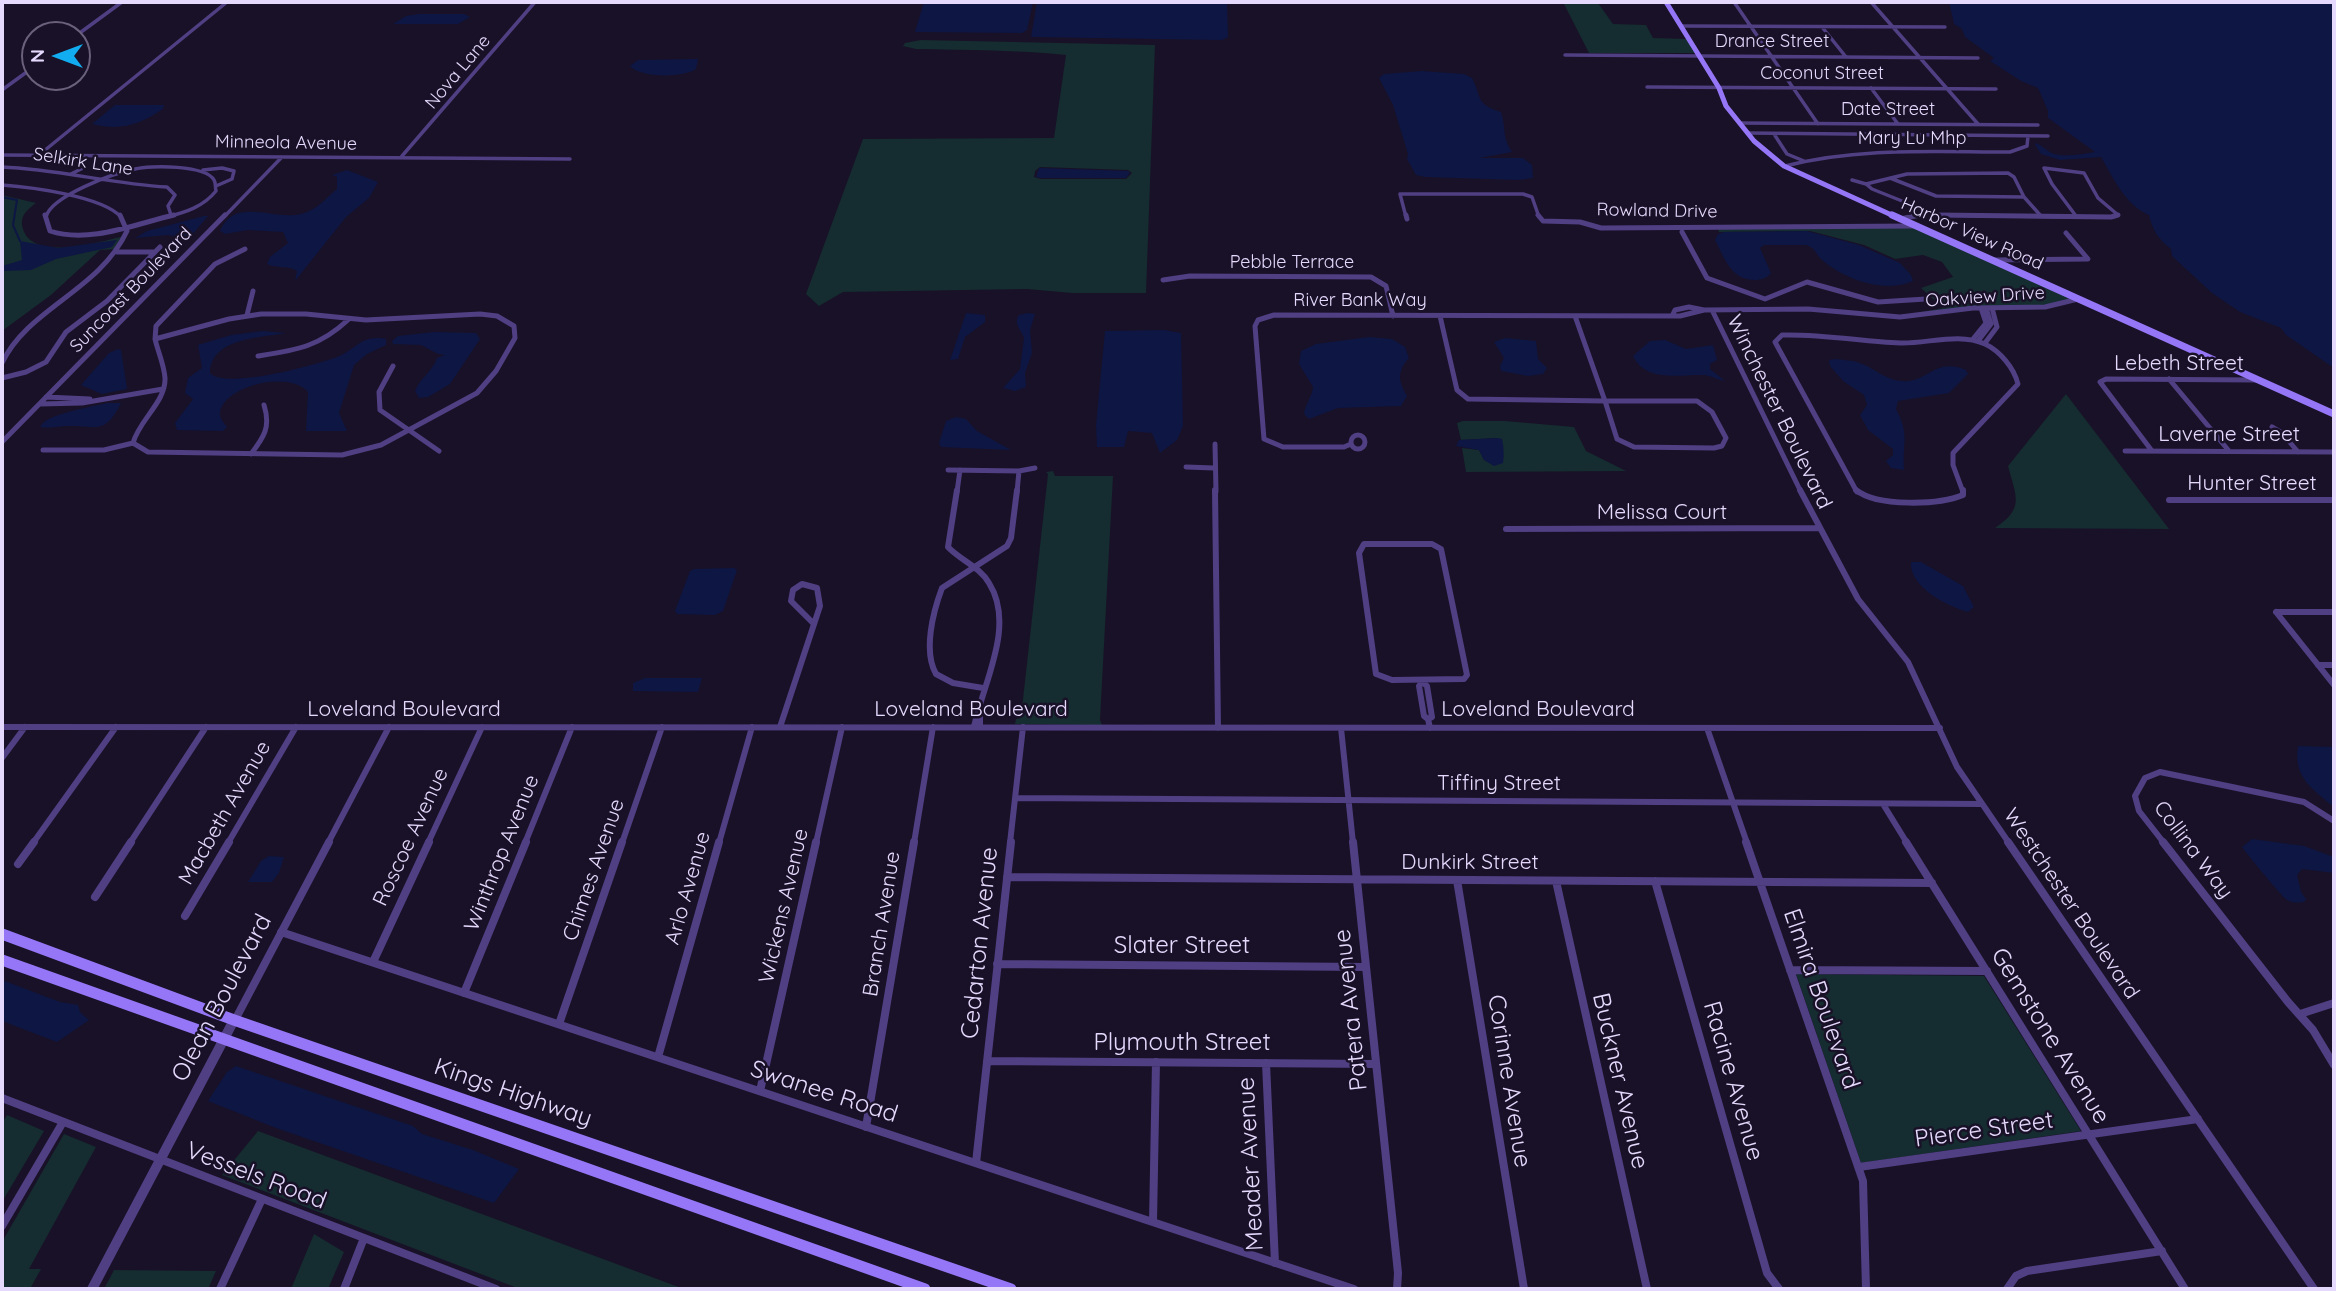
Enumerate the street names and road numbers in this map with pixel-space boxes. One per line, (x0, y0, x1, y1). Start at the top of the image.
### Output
street label: Nova Lane (421, 30, 495, 114)
street label: Drance Street (1715, 31, 1829, 53)
street label: Coconut Street (1760, 63, 1884, 85)
street label: Date Street (1841, 99, 1935, 121)
street label: Mary Lu Mhp (1858, 128, 1966, 150)
street label: Minneola Avenue (215, 131, 357, 155)
street label: Selkirk Lane (32, 143, 134, 181)
street label: Harbor View Road (1897, 193, 2047, 275)
street label: Rowland Drive (1596, 199, 1718, 223)
street label: Suncoast Boulevard (66, 223, 196, 357)
street label: Pebble Terrace (1230, 252, 1354, 274)
street label: Oakview Drive (1925, 282, 2045, 312)
street label: River Bank Way (1293, 290, 1427, 312)
street label: Winchester Boulevard (1721, 311, 1837, 513)
street label: Lebeth Street (2114, 351, 2244, 377)
street label: Laverne Street (2158, 422, 2300, 448)
street label: Hunter Street (2187, 471, 2317, 497)
street label: Melissa Court (1597, 500, 1727, 526)
street label: Loveland Boulevard (307, 697, 501, 723)
street label: Loveland Boulevard (874, 697, 1068, 723)
street label: Loveland Boulevard (1441, 697, 1635, 723)
street label: Macbeth Avenue (174, 736, 276, 890)
street label: Roscoe Avenue (368, 764, 454, 910)
street label: Winthrop Avenue (459, 771, 545, 935)
street label: Tiffiny Street (1437, 771, 1561, 797)
street label: Chimes Avenue (558, 796, 630, 944)
street label: Collina Way (2148, 796, 2238, 904)
street label: Westchester Boulevard (1998, 804, 2144, 1004)
street label: Wickens Avenue (754, 826, 814, 986)
street label: Arlo Avenue (660, 829, 716, 947)
street label: Cedarton Avenue (956, 846, 1004, 1040)
street label: Branch Avenue (858, 850, 906, 998)
street label: Dunkirk Street (1401, 850, 1539, 876)
street label: Elmira Boulevard (1777, 905, 1865, 1093)
street label: Olean Boulevard (166, 909, 278, 1087)
street label: Patera Avenue (1328, 928, 1374, 1092)
street label: Slater Street (1114, 932, 1250, 960)
street label: Gemstone Avenue (1984, 943, 2116, 1129)
street label: Buckner Avenue (1586, 990, 1654, 1172)
street label: Corinne Avenue (1481, 993, 1537, 1169)
street label: Racine Avenue (1697, 998, 1769, 1164)
street label: Plymouth Street (1093, 1029, 1271, 1057)
street label: Kings Highway (430, 1053, 596, 1133)
street label: Swanee Road (747, 1055, 901, 1129)
street label: Meader Avenue (1232, 1076, 1270, 1252)
street label: Pierce Street (1913, 1106, 2055, 1154)
street label: Vessels Road (182, 1136, 330, 1216)

